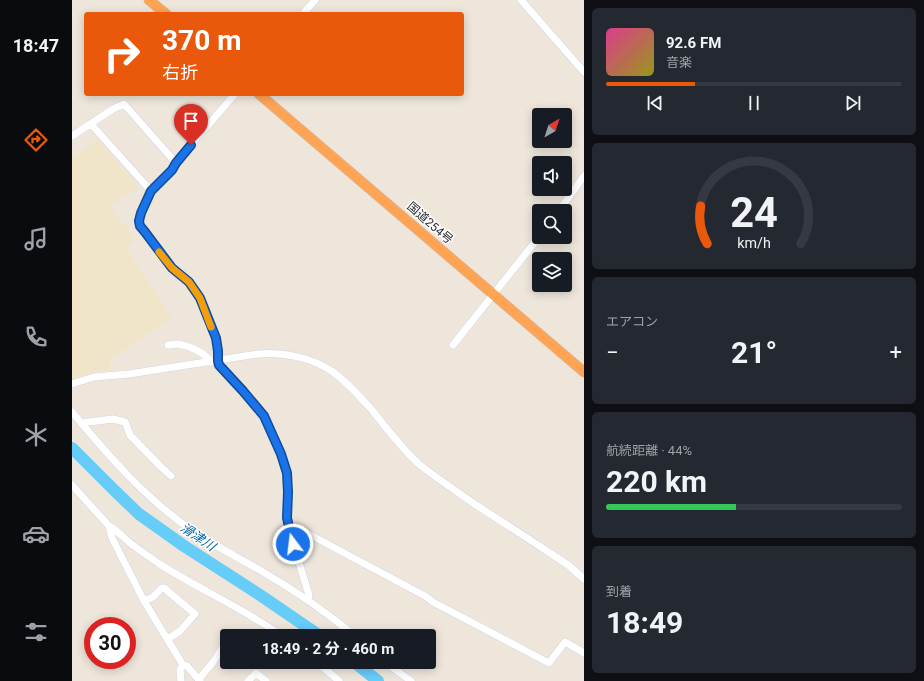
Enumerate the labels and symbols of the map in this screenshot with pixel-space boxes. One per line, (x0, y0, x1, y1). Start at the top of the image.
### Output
pin (174, 104, 208, 145)
north arrow (532, 108, 572, 148)
street label: 国道254号 (404, 199, 456, 247)
water label: 滑津川 (178, 520, 220, 555)
position arrow (272, 523, 314, 565)
speed limit sign: 30 (84, 617, 136, 669)

